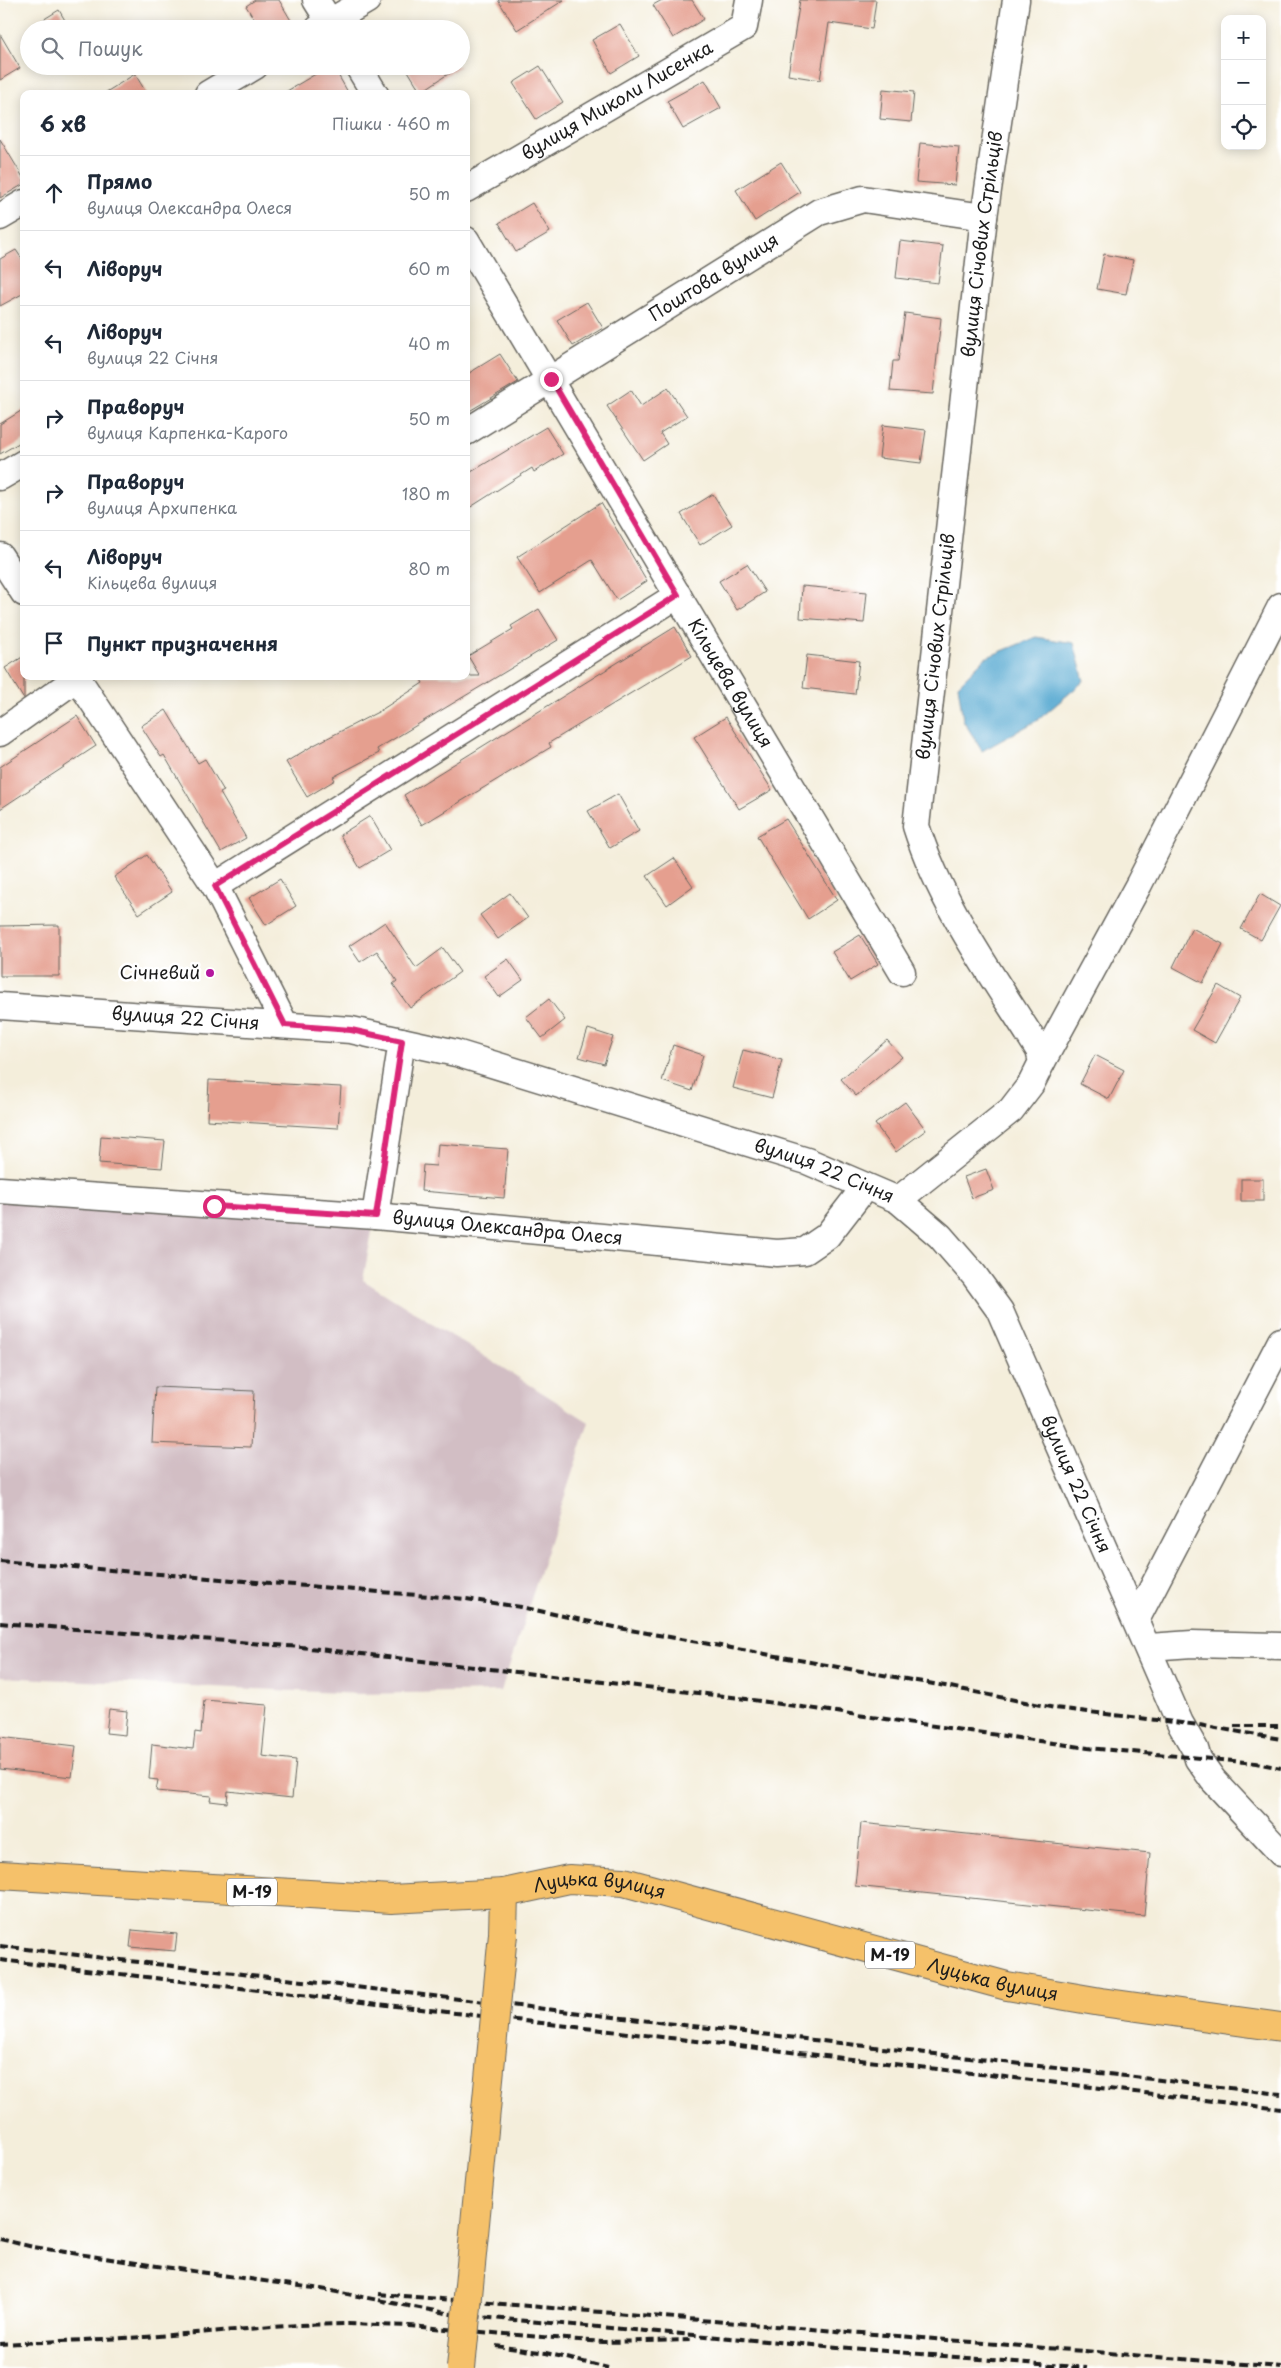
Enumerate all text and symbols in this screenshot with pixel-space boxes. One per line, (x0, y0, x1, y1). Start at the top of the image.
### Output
map controls (1221, 15, 1266, 150)
button: + (1221, 15, 1266, 60)
search box (20, 20, 470, 75)
street label: вулиця Миколи Лисенка (516, 33, 718, 166)
icon: search (38, 34, 66, 62)
text: Пошук (78, 34, 143, 62)
button: − (1221, 60, 1266, 105)
button: locate (1221, 105, 1266, 150)
text: 6 хв (40, 107, 86, 139)
text: Пішки · 460 m (332, 111, 450, 135)
street label: вулиця Січових Стрільців (953, 129, 1009, 359)
text: Прямо (87, 167, 152, 195)
icon: ahead (40, 179, 68, 207)
text: 50 m (409, 181, 450, 205)
text: вулиця Олександра Олеся (87, 195, 292, 219)
street label: Поштова вулиця (643, 226, 783, 327)
icon: left (40, 254, 68, 282)
text: Ліворуч (87, 254, 163, 282)
text: 60 m (408, 256, 450, 280)
text: Ліворуч (87, 317, 163, 345)
icon: left (40, 329, 68, 357)
text: 40 m (408, 331, 450, 355)
text: вулиця 22 Січня (87, 345, 218, 369)
route end (540, 368, 563, 391)
text: Праворуч (87, 392, 184, 420)
icon: right (40, 404, 68, 432)
text: 50 m (409, 406, 450, 430)
text: вулиця Карпенка-Карого (87, 420, 288, 444)
text: Праворуч (87, 467, 184, 495)
icon: right (40, 479, 68, 507)
text: 180 m (402, 481, 450, 505)
text: вулиця Архипенка (87, 495, 237, 519)
street label: вулиця Січових Стрільців (908, 532, 961, 761)
text: Ліворуч (87, 542, 163, 570)
icon: left (40, 554, 68, 582)
text: 80 m (408, 556, 450, 580)
text: Кільцева вулиця (87, 570, 217, 594)
street label: Кільцева вулиця (682, 613, 780, 752)
icon: arrive (40, 629, 68, 657)
text: Пункт призначення (87, 629, 278, 657)
place label: Січневий (120, 958, 200, 985)
marker: Січневий (204, 967, 216, 979)
street label: вулиця 22 Січня (111, 999, 260, 1036)
street label: вулиця 22 Січня (751, 1131, 899, 1209)
route start (203, 1195, 226, 1218)
street label: вулиця Олександра Олеся (391, 1203, 624, 1251)
street label: вулиця 22 Січня (1035, 1410, 1119, 1557)
street label: Луцька вулиця (530, 1864, 669, 1905)
road number: М-19 (227, 1878, 277, 1905)
road number: М-19 (865, 1942, 915, 1968)
street label: Луцька вулиця (925, 1950, 1060, 2006)

